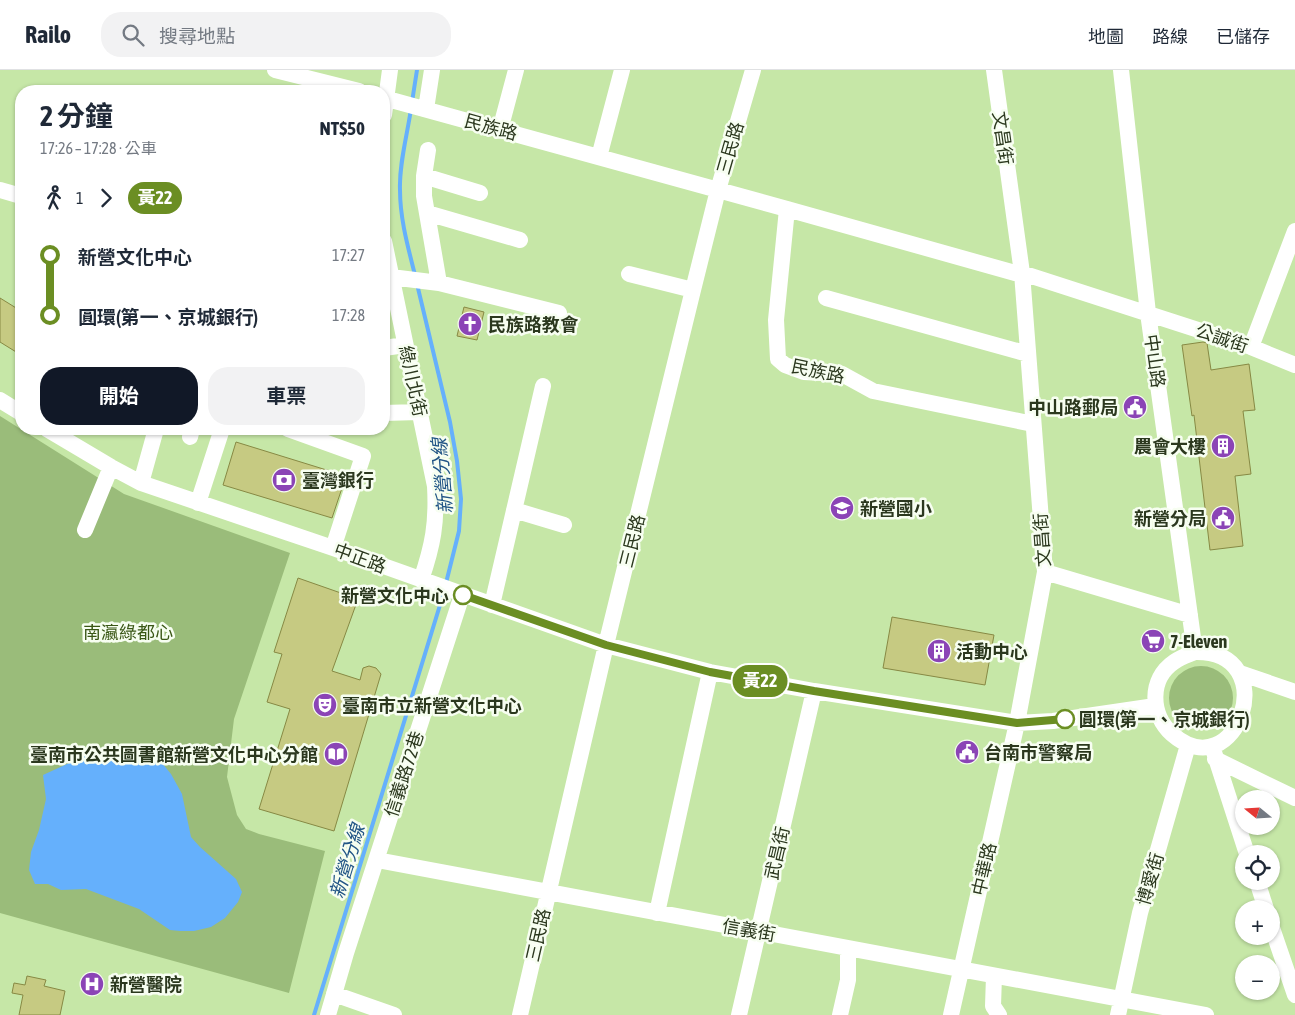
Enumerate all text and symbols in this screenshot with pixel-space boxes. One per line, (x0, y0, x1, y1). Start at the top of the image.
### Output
search box (101, 12, 451, 57)
text: Railo (25, 21, 71, 48)
icon: search (119, 21, 147, 49)
text: 搜尋地點 (159, 25, 235, 47)
text: 地圖 (1088, 26, 1124, 47)
text: 路線 (1152, 26, 1188, 47)
text: 已儲存 (1216, 26, 1270, 47)
text: 2 分鐘 (40, 100, 113, 132)
street label: 民族路 (462, 110, 520, 144)
street label: 文昌街 (989, 110, 1017, 166)
text: NT$50 (320, 117, 365, 139)
street label: 三民路 (712, 119, 748, 177)
text: 17:26 – 17:28 · 公車 (40, 139, 156, 157)
icon: walk (40, 184, 68, 212)
icon: forward (92, 184, 120, 212)
text: 黃22 (138, 187, 172, 208)
text: 1 (76, 189, 84, 207)
text: 新營文化中心 (78, 246, 192, 268)
text: 17:27 (332, 246, 365, 264)
text: 圓環(第一、京城銀行) (78, 306, 258, 328)
text: 17:28 (332, 306, 365, 324)
church icon: 民族路教會 (457, 311, 483, 337)
place label: 民族路教會 (488, 314, 579, 335)
street label: 公誠街 (1193, 319, 1251, 357)
street label: 中山路 (1141, 333, 1169, 389)
street label: 綠川北街 (395, 344, 431, 418)
street label: 民族路 (789, 355, 847, 387)
button: 開始 (40, 367, 198, 425)
button: 車票 (208, 367, 365, 425)
public building icon: 中山路郵局 (1122, 394, 1148, 420)
place label: 中山路郵局 (1028, 397, 1118, 418)
building icon: 農會大樓 (1210, 433, 1236, 459)
water label: 新營分線 (428, 435, 456, 515)
place label: 農會大樓 (1134, 436, 1206, 457)
bank icon: 臺灣銀行 (271, 467, 297, 493)
place label: 臺灣銀行 (302, 470, 374, 491)
school or university icon: 新營國小 (829, 495, 855, 521)
place label: 新營國小 (860, 498, 932, 519)
public building icon: 新營分局 (1210, 505, 1236, 531)
place label: 新營分局 (1134, 508, 1206, 529)
street label: 三民路 (615, 512, 649, 570)
street label: 文昌街 (1030, 512, 1054, 568)
street label: 中正路 (331, 539, 389, 577)
place label: 新營文化中心 (341, 585, 449, 606)
marker: 新營文化中心 (453, 585, 473, 605)
park label: 南瀛綠都心 (83, 622, 173, 643)
supermarket icon: 7-Eleven (1140, 628, 1166, 654)
place label: 7-Eleven (1170, 631, 1228, 652)
building icon: 活動中心 (926, 638, 952, 664)
place label: 活動中心 (956, 641, 1028, 662)
line badge: 黃22 (731, 665, 789, 697)
text: 黃22 (743, 670, 777, 691)
theatre icon: 臺南市立新營文化中心 (312, 692, 338, 718)
place label: 臺南市立新營文化中心 (342, 695, 522, 716)
marker: 圓環(第一、京城銀行) (1055, 709, 1075, 729)
place label: 圓環(第一、京城銀行) (1079, 709, 1250, 730)
street label: 信義路72巷 (380, 728, 428, 820)
public building icon: 台南市警察局 (954, 739, 980, 765)
library icon: 臺南市公共圖書館新營文化中心分館 (323, 741, 349, 767)
place label: 台南市警察局 (984, 742, 1092, 763)
place label: 臺南市公共圖書館新營文化中心分館 (30, 744, 318, 765)
north arrow (1235, 790, 1280, 835)
map controls (1235, 790, 1280, 1000)
water label: 新營分線 (325, 820, 369, 901)
street label: 武昌街 (761, 824, 793, 882)
street label: 中華路 (968, 840, 1000, 898)
button: locate (1235, 845, 1280, 890)
street label: 博愛街 (1132, 850, 1168, 908)
button: + (1235, 900, 1280, 945)
street label: 三民路 (522, 906, 554, 964)
street label: 信義街 (721, 915, 777, 945)
button: − (1235, 955, 1280, 1000)
hospital icon: 新營醫院 (79, 971, 105, 997)
place label: 新營醫院 (110, 974, 182, 995)

